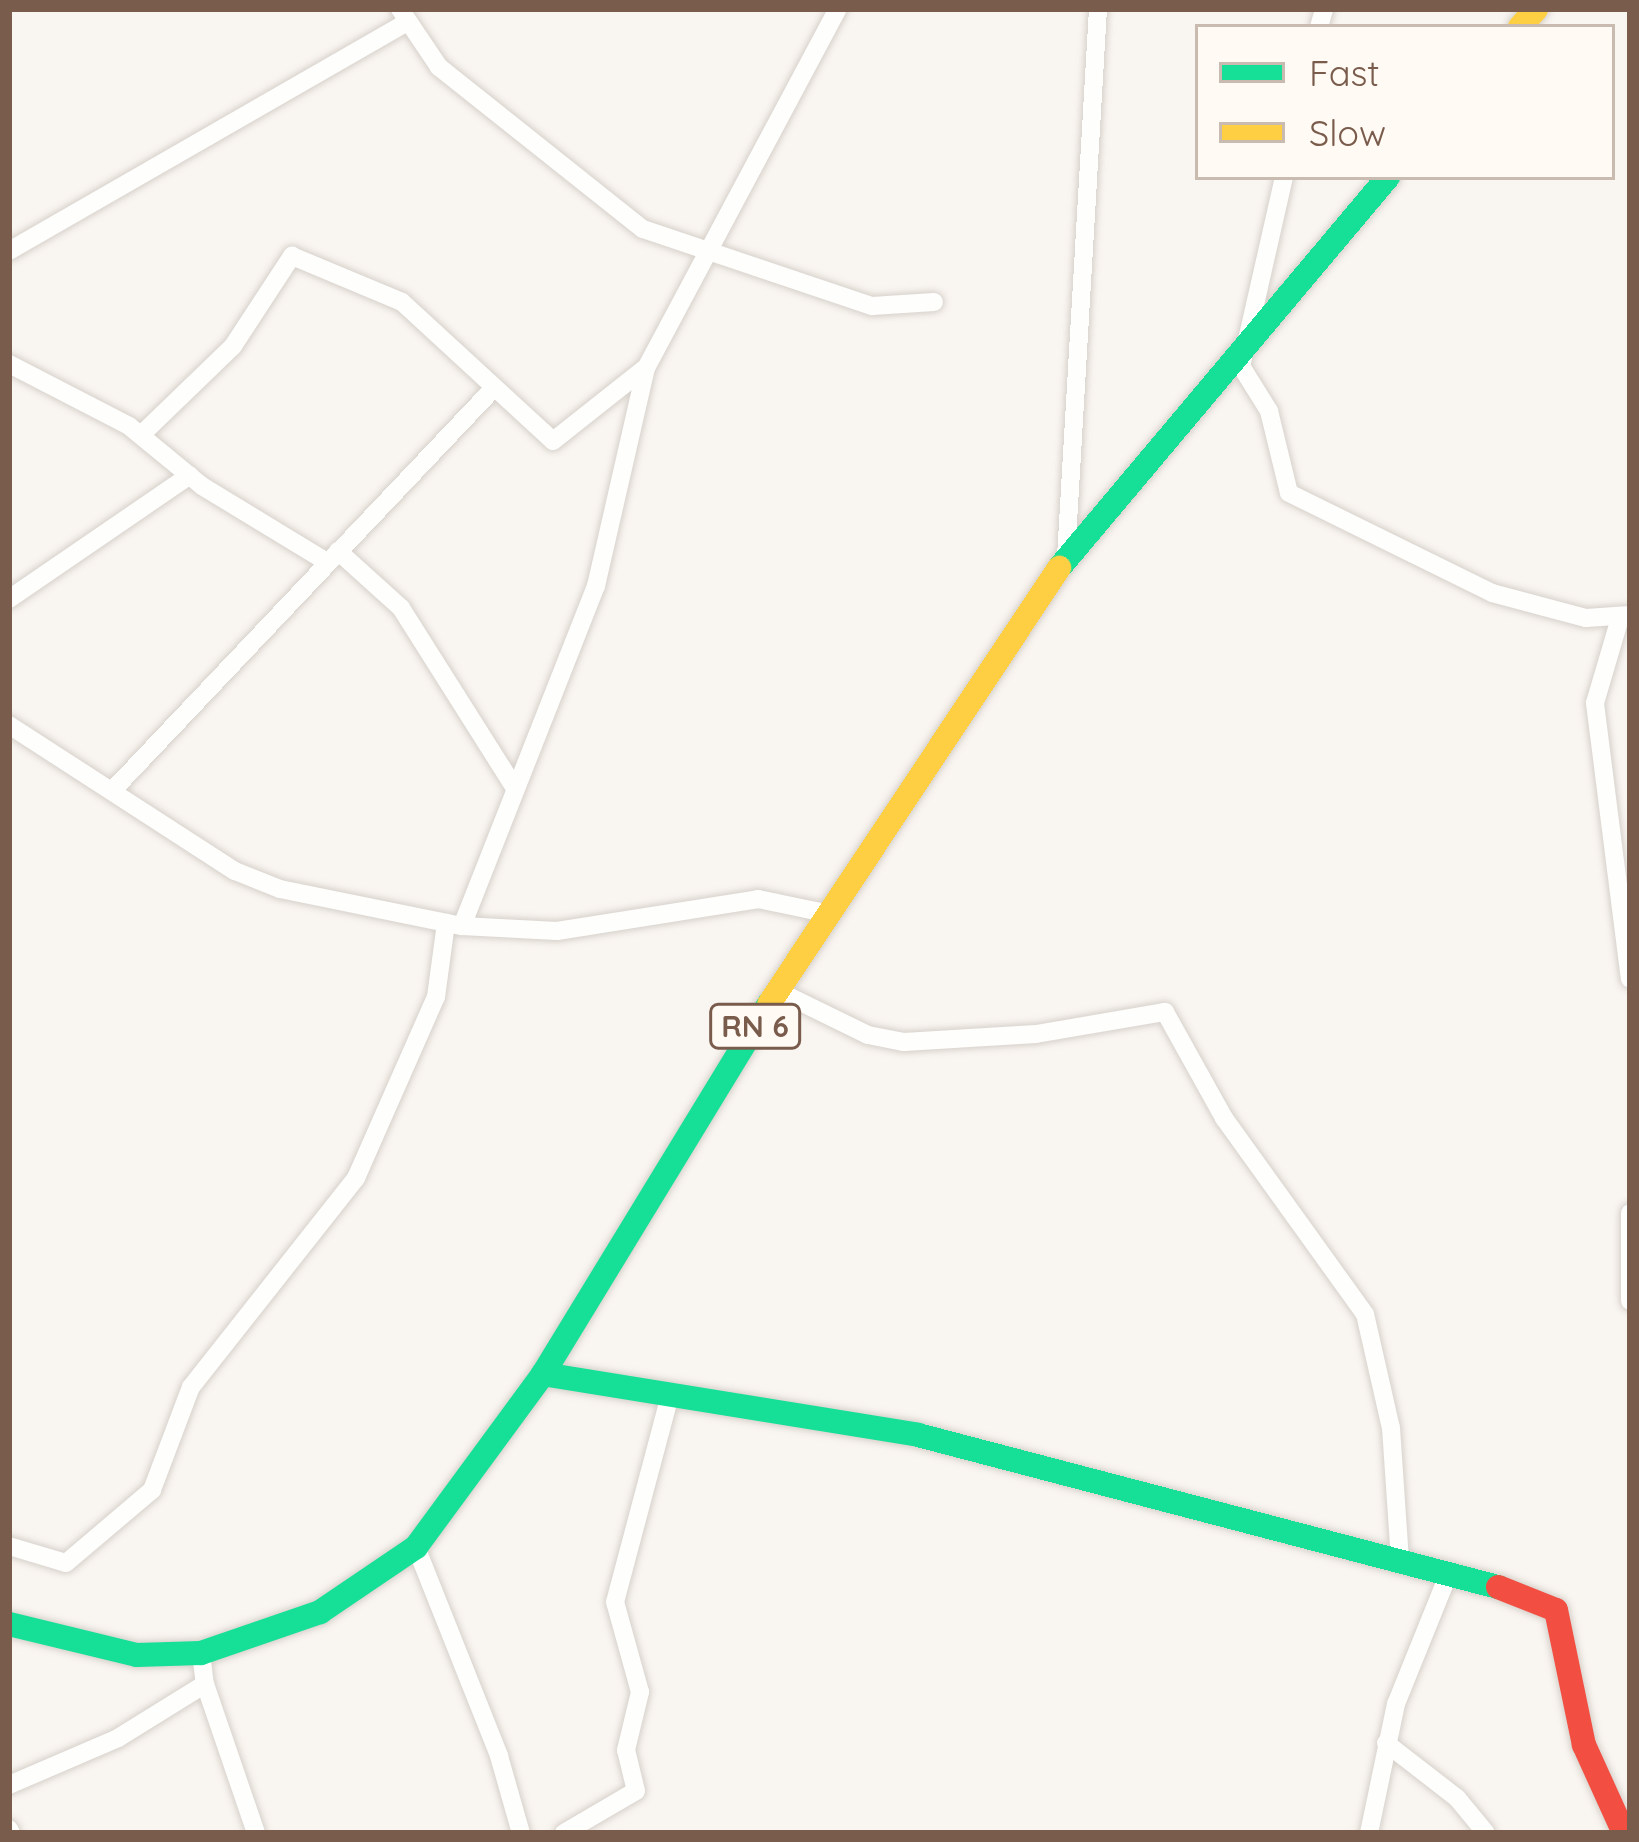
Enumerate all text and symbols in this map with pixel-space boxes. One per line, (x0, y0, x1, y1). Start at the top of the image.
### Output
legend (1195, 24, 1615, 180)
text: Fast (1309, 50, 1380, 95)
text: Slow (1309, 110, 1386, 155)
road number: RN 6 (707, 1002, 803, 1050)

